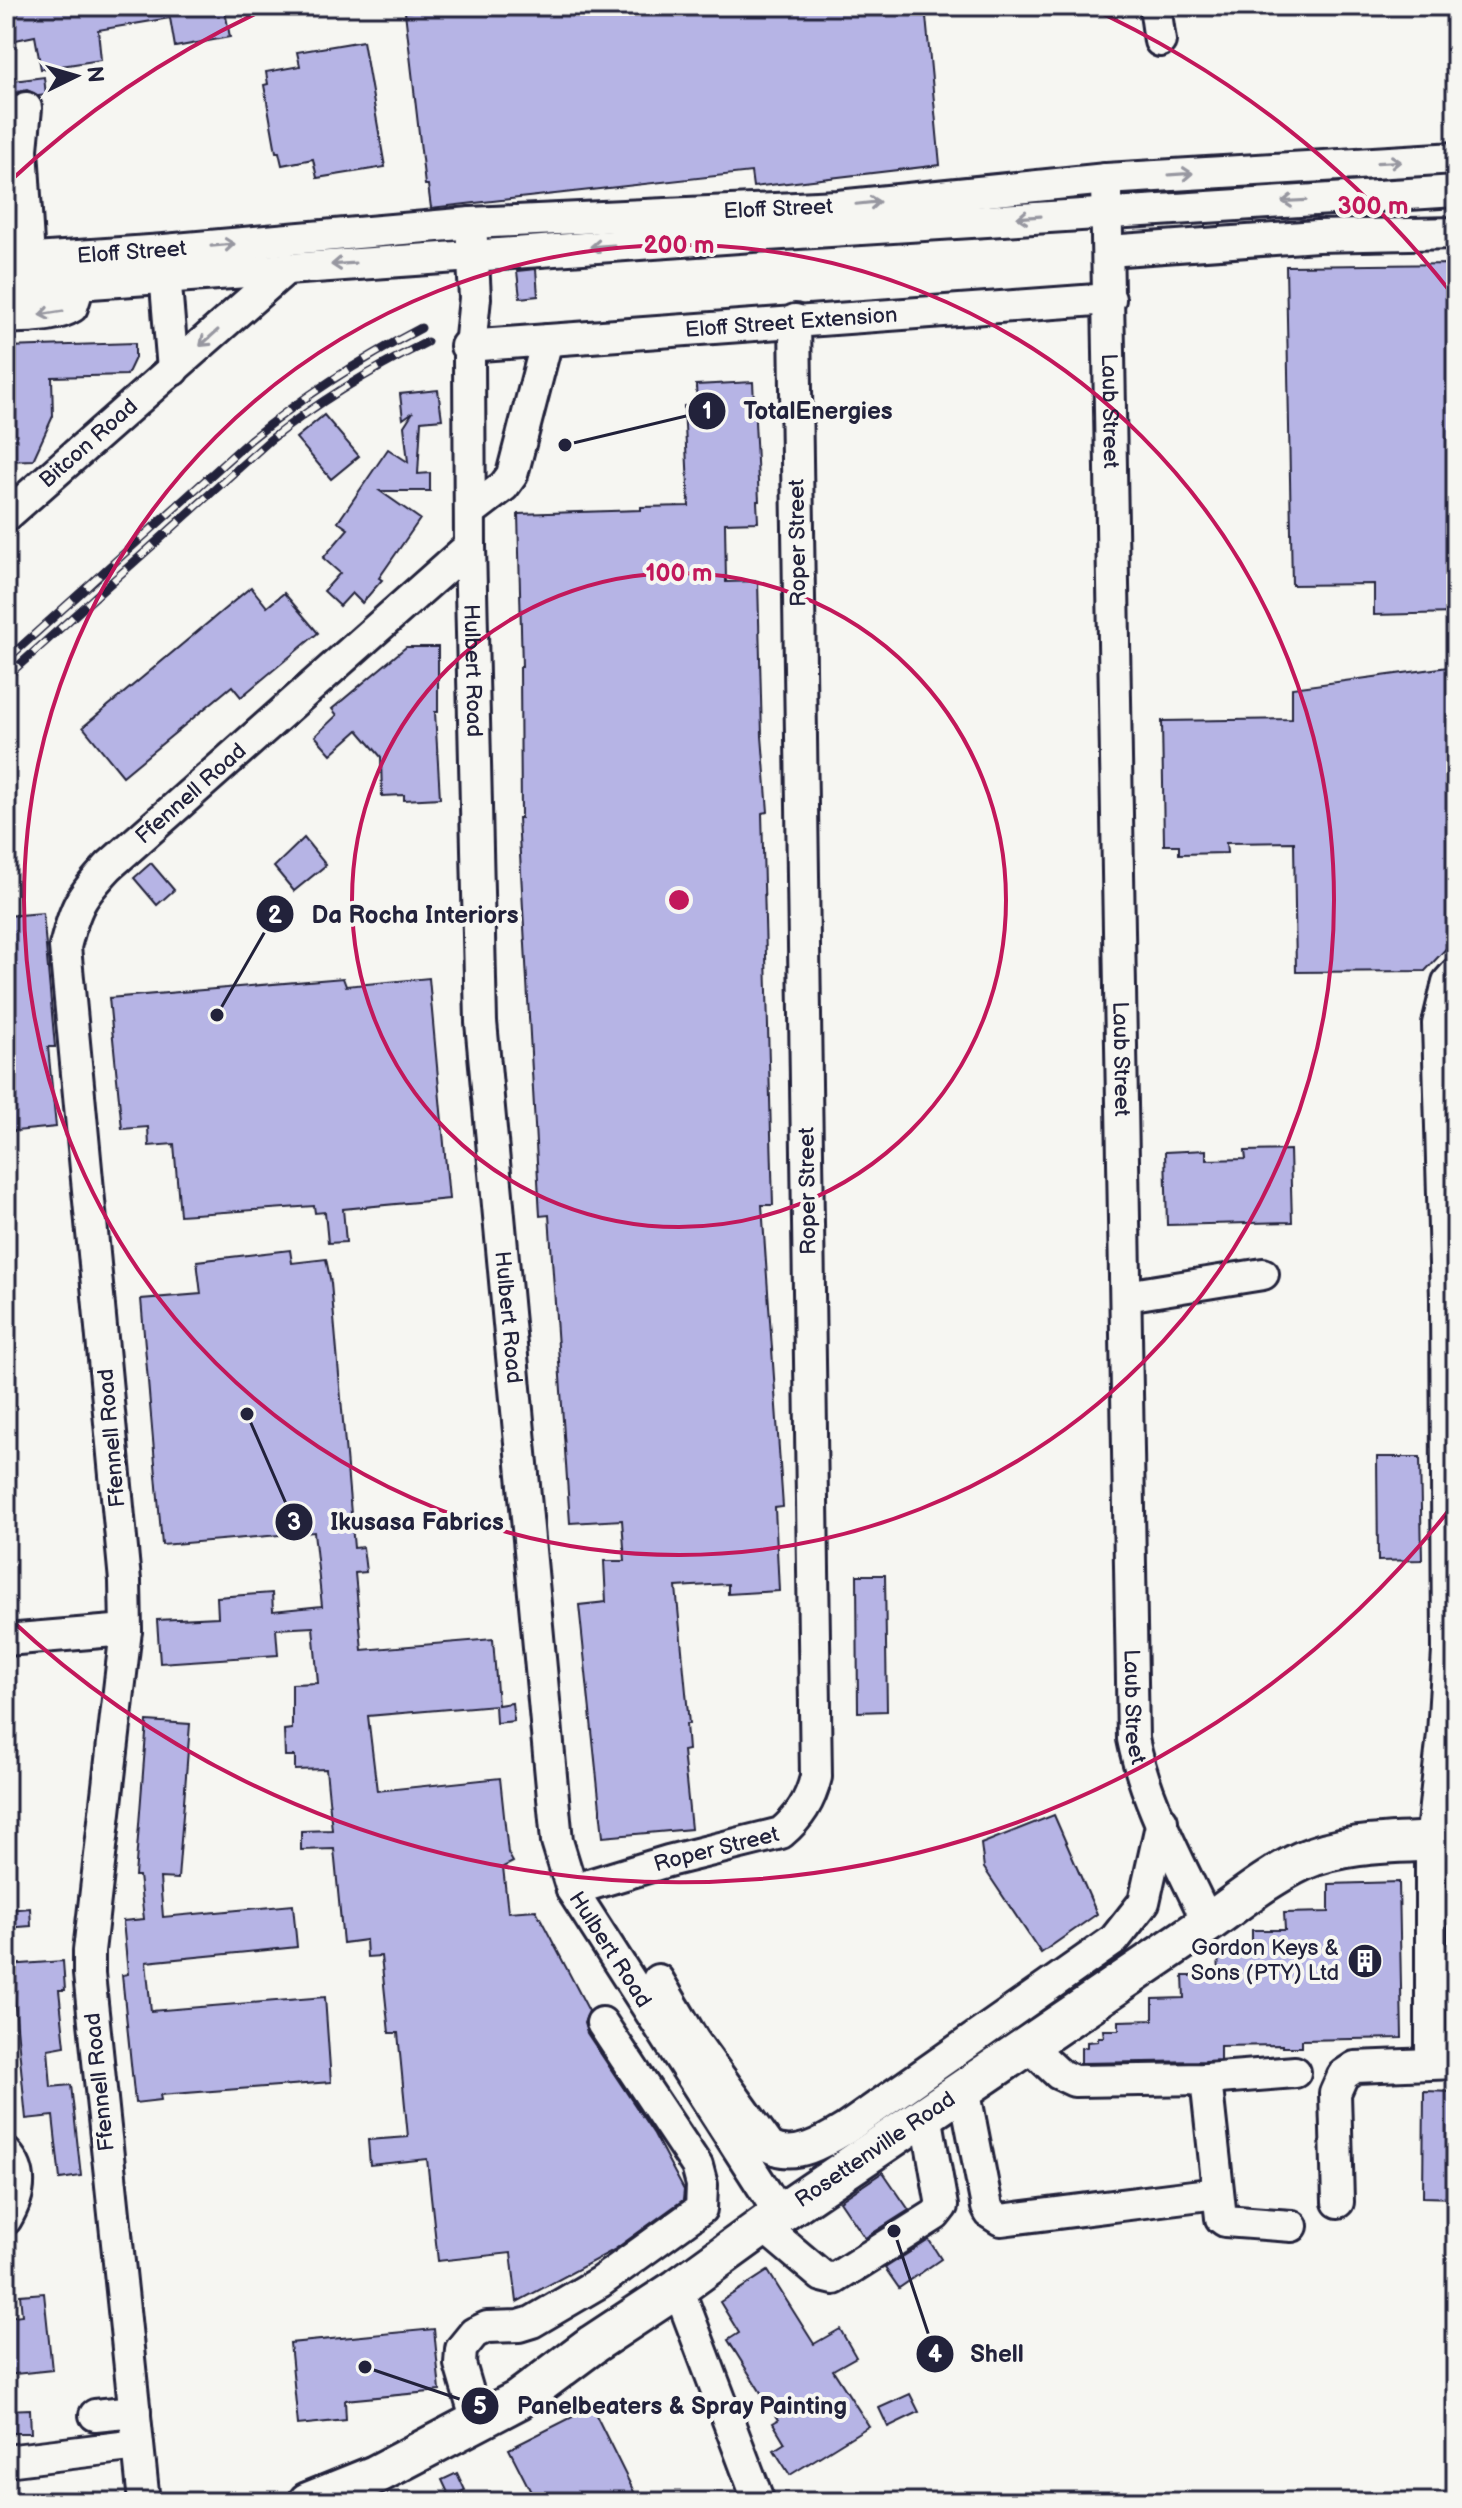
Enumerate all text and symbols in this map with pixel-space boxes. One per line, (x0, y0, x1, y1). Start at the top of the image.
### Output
north arrow (36, 36, 116, 116)
text: N (80, 65, 109, 84)
one-way arrow (1375, 154, 1402, 169)
one-way arrow (1167, 166, 1194, 181)
text: 300 m (1338, 192, 1408, 221)
street label: Eloff Street (723, 193, 834, 225)
one-way arrow (1281, 194, 1308, 209)
one-way arrow (854, 195, 881, 210)
one-way arrow (1016, 210, 1043, 225)
text: 200 m (644, 231, 714, 260)
street label: Eloff Street (76, 235, 188, 270)
one-way arrow (209, 237, 236, 252)
one-way arrow (589, 239, 616, 254)
one-way arrow (330, 257, 357, 272)
street label: Eloff Street Extension (684, 301, 898, 343)
one-way arrow (39, 306, 64, 321)
one-way arrow (199, 328, 220, 347)
street label: Laub Street (1096, 353, 1125, 469)
callout: TotalEnergies (687, 387, 908, 435)
street label: Bitcon Road (34, 393, 143, 494)
text: 1 (702, 397, 712, 426)
text: TotalEnergies (743, 397, 893, 426)
street label: Roper Street (783, 479, 813, 607)
text: 100 m (646, 559, 712, 588)
street label: Hulbert Road (458, 604, 488, 737)
street label: Ffennell Road (130, 737, 252, 850)
centre of rings (665, 886, 693, 914)
callout: Da Rocha Interiors (255, 890, 535, 938)
text: 2 (268, 901, 283, 930)
text: Da Rocha Interiors (311, 901, 519, 930)
street label: Laub Street (1107, 1001, 1136, 1117)
street label: Roper Street (793, 1127, 823, 1255)
street label: Hulbert Road (489, 1250, 528, 1385)
street label: Ffennell Road (92, 1368, 132, 1508)
callout: Ikusasa Fabrics (274, 1498, 520, 1546)
text: 3 (287, 1508, 301, 1537)
text: Ikusasa Fabrics (330, 1508, 504, 1537)
street label: Laub Street (1118, 1649, 1152, 1767)
street label: Roper Street (650, 1821, 782, 1878)
street label: Hulbert Road (563, 1886, 657, 2013)
place label: Gordon Keys & Sons (PTY) Ltd (1191, 1935, 1339, 1987)
building icon: Gordon Keys & Sons (PTY) Ltd (1346, 1942, 1384, 1980)
street label: Ffennell Road (79, 2012, 121, 2152)
street label: Rosettenville Road (790, 2085, 960, 2213)
callout: Shell (915, 2330, 1040, 2378)
text: 4 (928, 2340, 942, 2369)
text: Shell (970, 2340, 1024, 2369)
callout: Panelbeaters & Spray Painting (460, 2382, 863, 2430)
text: 5 (473, 2392, 487, 2421)
text: Panelbeaters & Spray Painting (517, 2392, 847, 2421)

